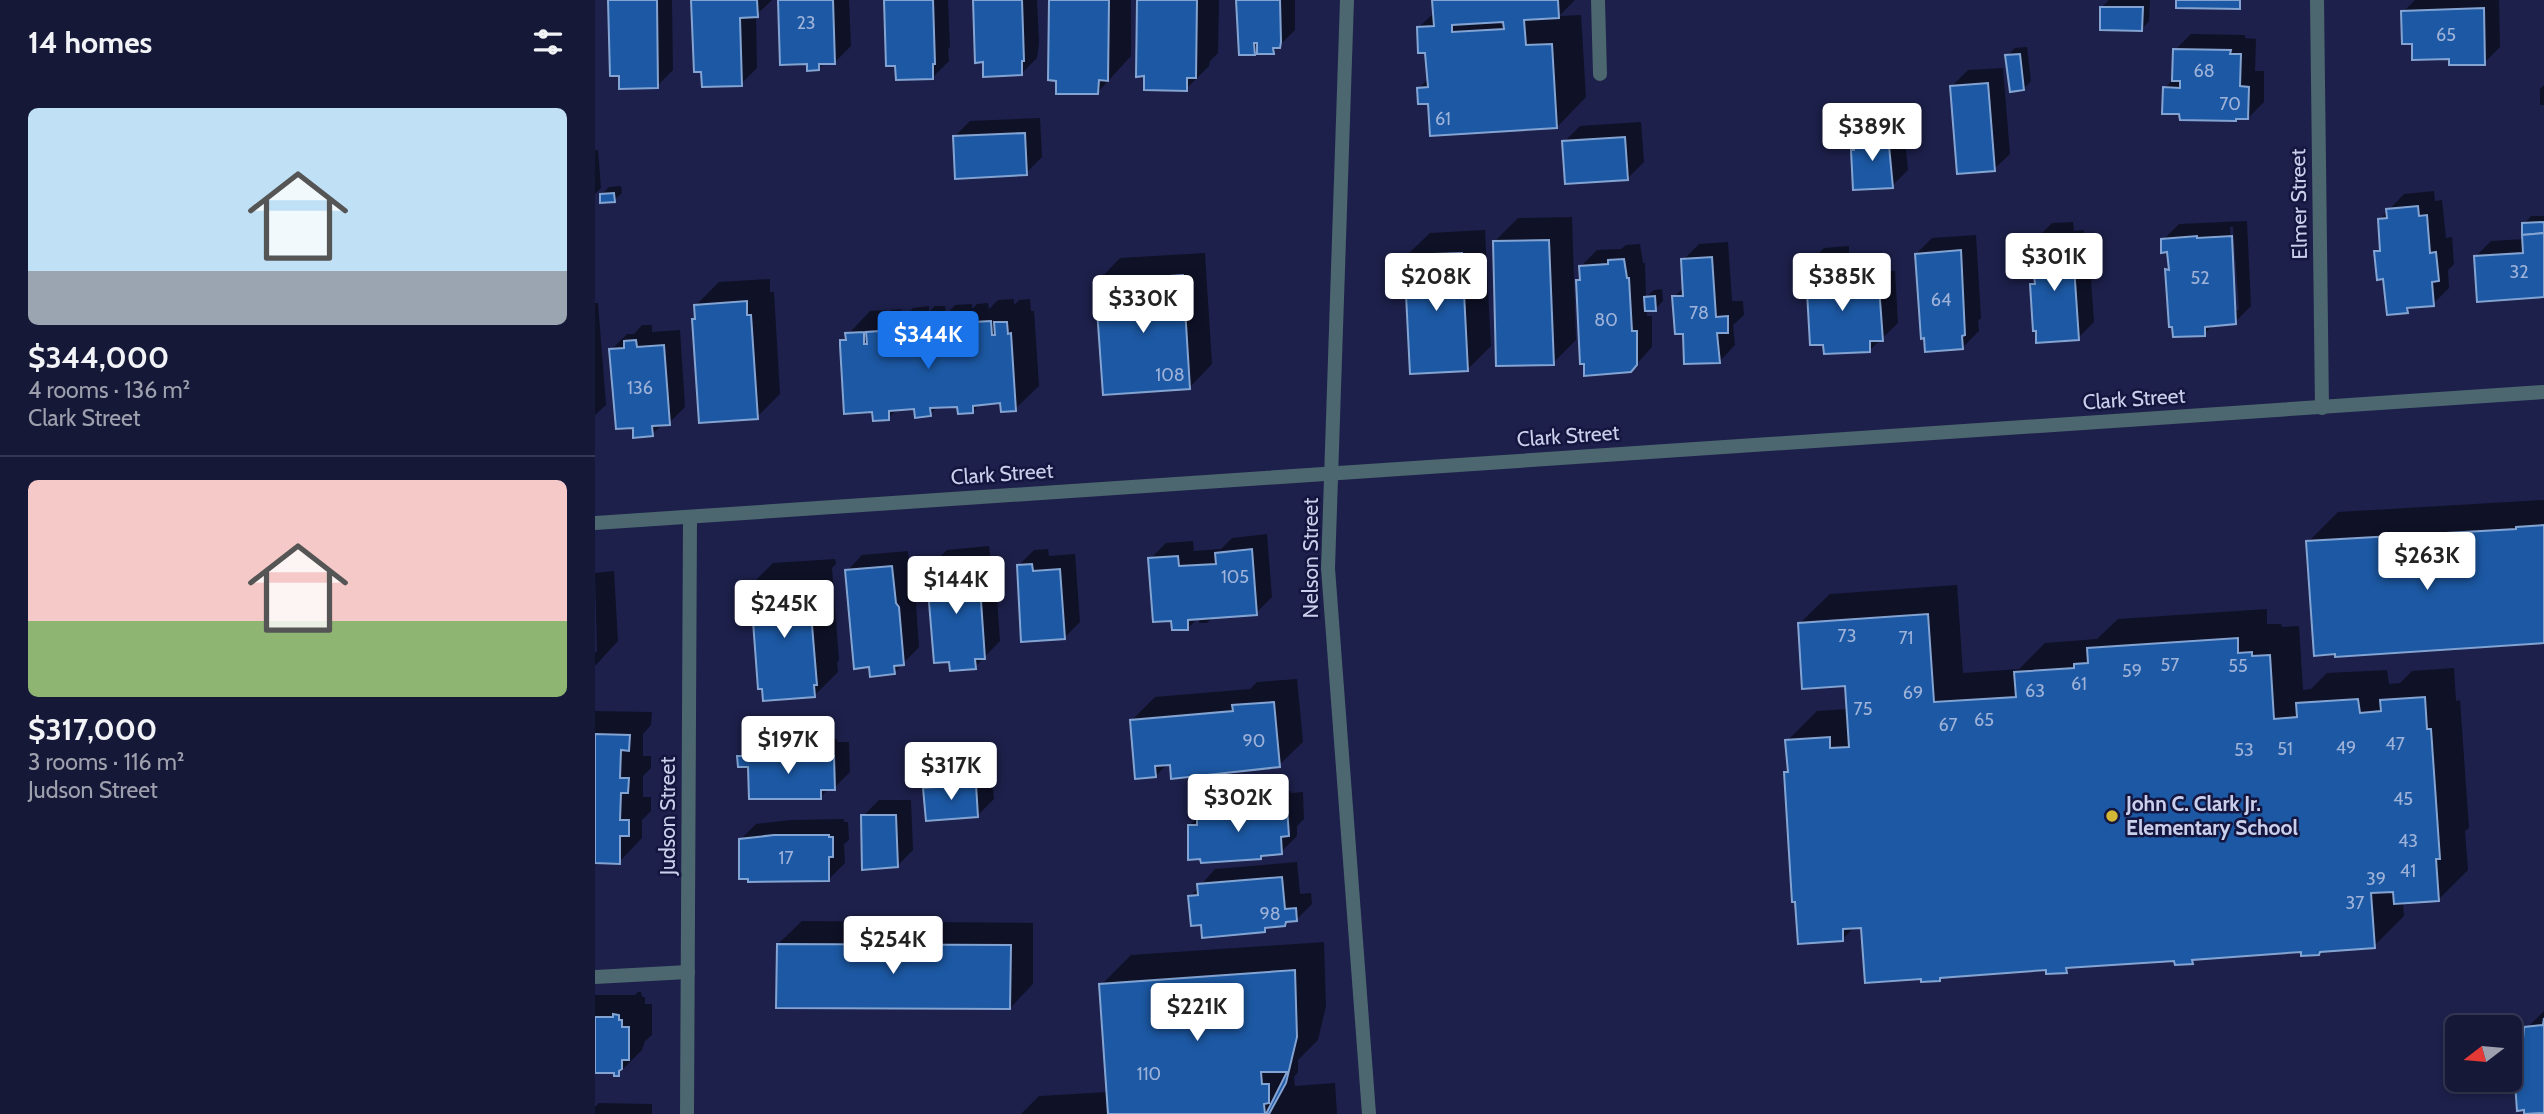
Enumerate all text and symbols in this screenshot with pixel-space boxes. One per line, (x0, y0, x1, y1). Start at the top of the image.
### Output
house number: 23 (796, 12, 816, 34)
icon: filters (529, 23, 567, 61)
text: 14 homes (28, 24, 152, 61)
house number: 65 (2436, 24, 2456, 46)
house number: 68 (2193, 60, 2215, 82)
house number: 70 (2219, 93, 2241, 115)
pin: $389K (1823, 104, 1921, 163)
house number: 61 (1435, 108, 1451, 130)
text: $389K (1839, 112, 1905, 140)
street label: Elmer Street (2285, 148, 2312, 260)
icon: home (235, 153, 361, 279)
pin: $301K (2005, 233, 2103, 293)
text: $301K (2022, 242, 2086, 270)
pin: $208K (1387, 254, 1485, 313)
pin: $385K (1793, 254, 1891, 313)
house number: 32 (2509, 261, 2529, 283)
text: $208K (1401, 262, 1471, 290)
text: $385K (1809, 262, 1875, 290)
house number: 52 (2190, 267, 2210, 289)
pin: $330K (1094, 276, 1192, 335)
text: $330K (1109, 284, 1177, 312)
house number: 64 (1931, 289, 1951, 311)
house number: 78 (1689, 302, 1709, 324)
house number: 80 (1594, 309, 1618, 331)
pin: $344K (879, 312, 977, 371)
text: $344K (894, 320, 962, 348)
text: $344,000 (28, 339, 169, 376)
house number: 108 (1155, 364, 1185, 386)
text: 4 rooms · 136 m² (28, 376, 190, 404)
house number: 136 (627, 377, 653, 399)
street label: Clark Street (2082, 382, 2186, 415)
text: Clark Street (28, 404, 141, 432)
street label: Clark Street (1516, 419, 1620, 452)
street label: Clark Street (950, 457, 1054, 490)
street label: Nelson Street (1298, 498, 1323, 618)
icon: home (235, 525, 361, 651)
pin: $263K (2378, 532, 2476, 592)
text: $263K (2394, 541, 2460, 569)
pin: $144K (907, 556, 1005, 616)
text: $144K (924, 565, 988, 593)
house number: 105 (1221, 566, 1249, 588)
pin: $245K (735, 580, 833, 640)
text: $245K (751, 589, 817, 617)
house number: 73 (1838, 625, 1856, 647)
house number: 71 (1899, 627, 1913, 649)
house number: 57 (2161, 654, 2179, 676)
house number: 55 (2228, 655, 2248, 677)
house number: 59 (2122, 660, 2142, 682)
house number: 61 (2071, 673, 2087, 695)
house number: 63 (2025, 680, 2045, 702)
house number: 69 (1903, 682, 1923, 704)
house number: 75 (1854, 698, 1872, 720)
house number: 65 (1974, 709, 1994, 731)
text: $317,000 (28, 711, 157, 748)
house number: 67 (1938, 714, 1958, 736)
pin: $197K (739, 716, 837, 776)
text: $197K (758, 725, 818, 753)
house number: 90 (1243, 730, 1265, 752)
house number: 47 (2385, 733, 2405, 755)
house number: 49 (2336, 737, 2356, 759)
house number: 51 (2277, 738, 2293, 760)
house number: 53 (2234, 739, 2254, 761)
pin: $317K (902, 742, 1000, 802)
text: 3 rooms · 116 m² (28, 748, 184, 776)
text: $317K (921, 751, 981, 779)
street label: Judson Street (655, 757, 680, 876)
pin: $302K (1189, 774, 1287, 834)
text: Judson Street (28, 776, 158, 804)
text: $302K (1204, 783, 1272, 811)
house number: 45 (2393, 788, 2413, 810)
place label: John C. Clark Jr. Elementary School (2125, 791, 2299, 840)
marker: John C. Clark Jr. Elementary School (2104, 808, 2120, 824)
house number: 43 (2398, 830, 2418, 852)
house number: 17 (779, 847, 793, 869)
house number: 41 (2400, 860, 2416, 882)
house number: 39 (2366, 868, 2386, 890)
house number: 37 (2346, 892, 2364, 914)
house number: 98 (1259, 903, 1281, 925)
pin: $254K (844, 916, 942, 976)
text: $254K (860, 925, 926, 953)
pin: $221K (1148, 984, 1246, 1043)
text: $221K (1167, 992, 1227, 1020)
north arrow (2445, 1015, 2522, 1092)
map controls (2445, 1015, 2522, 1092)
house number: 110 (1137, 1063, 1161, 1085)

